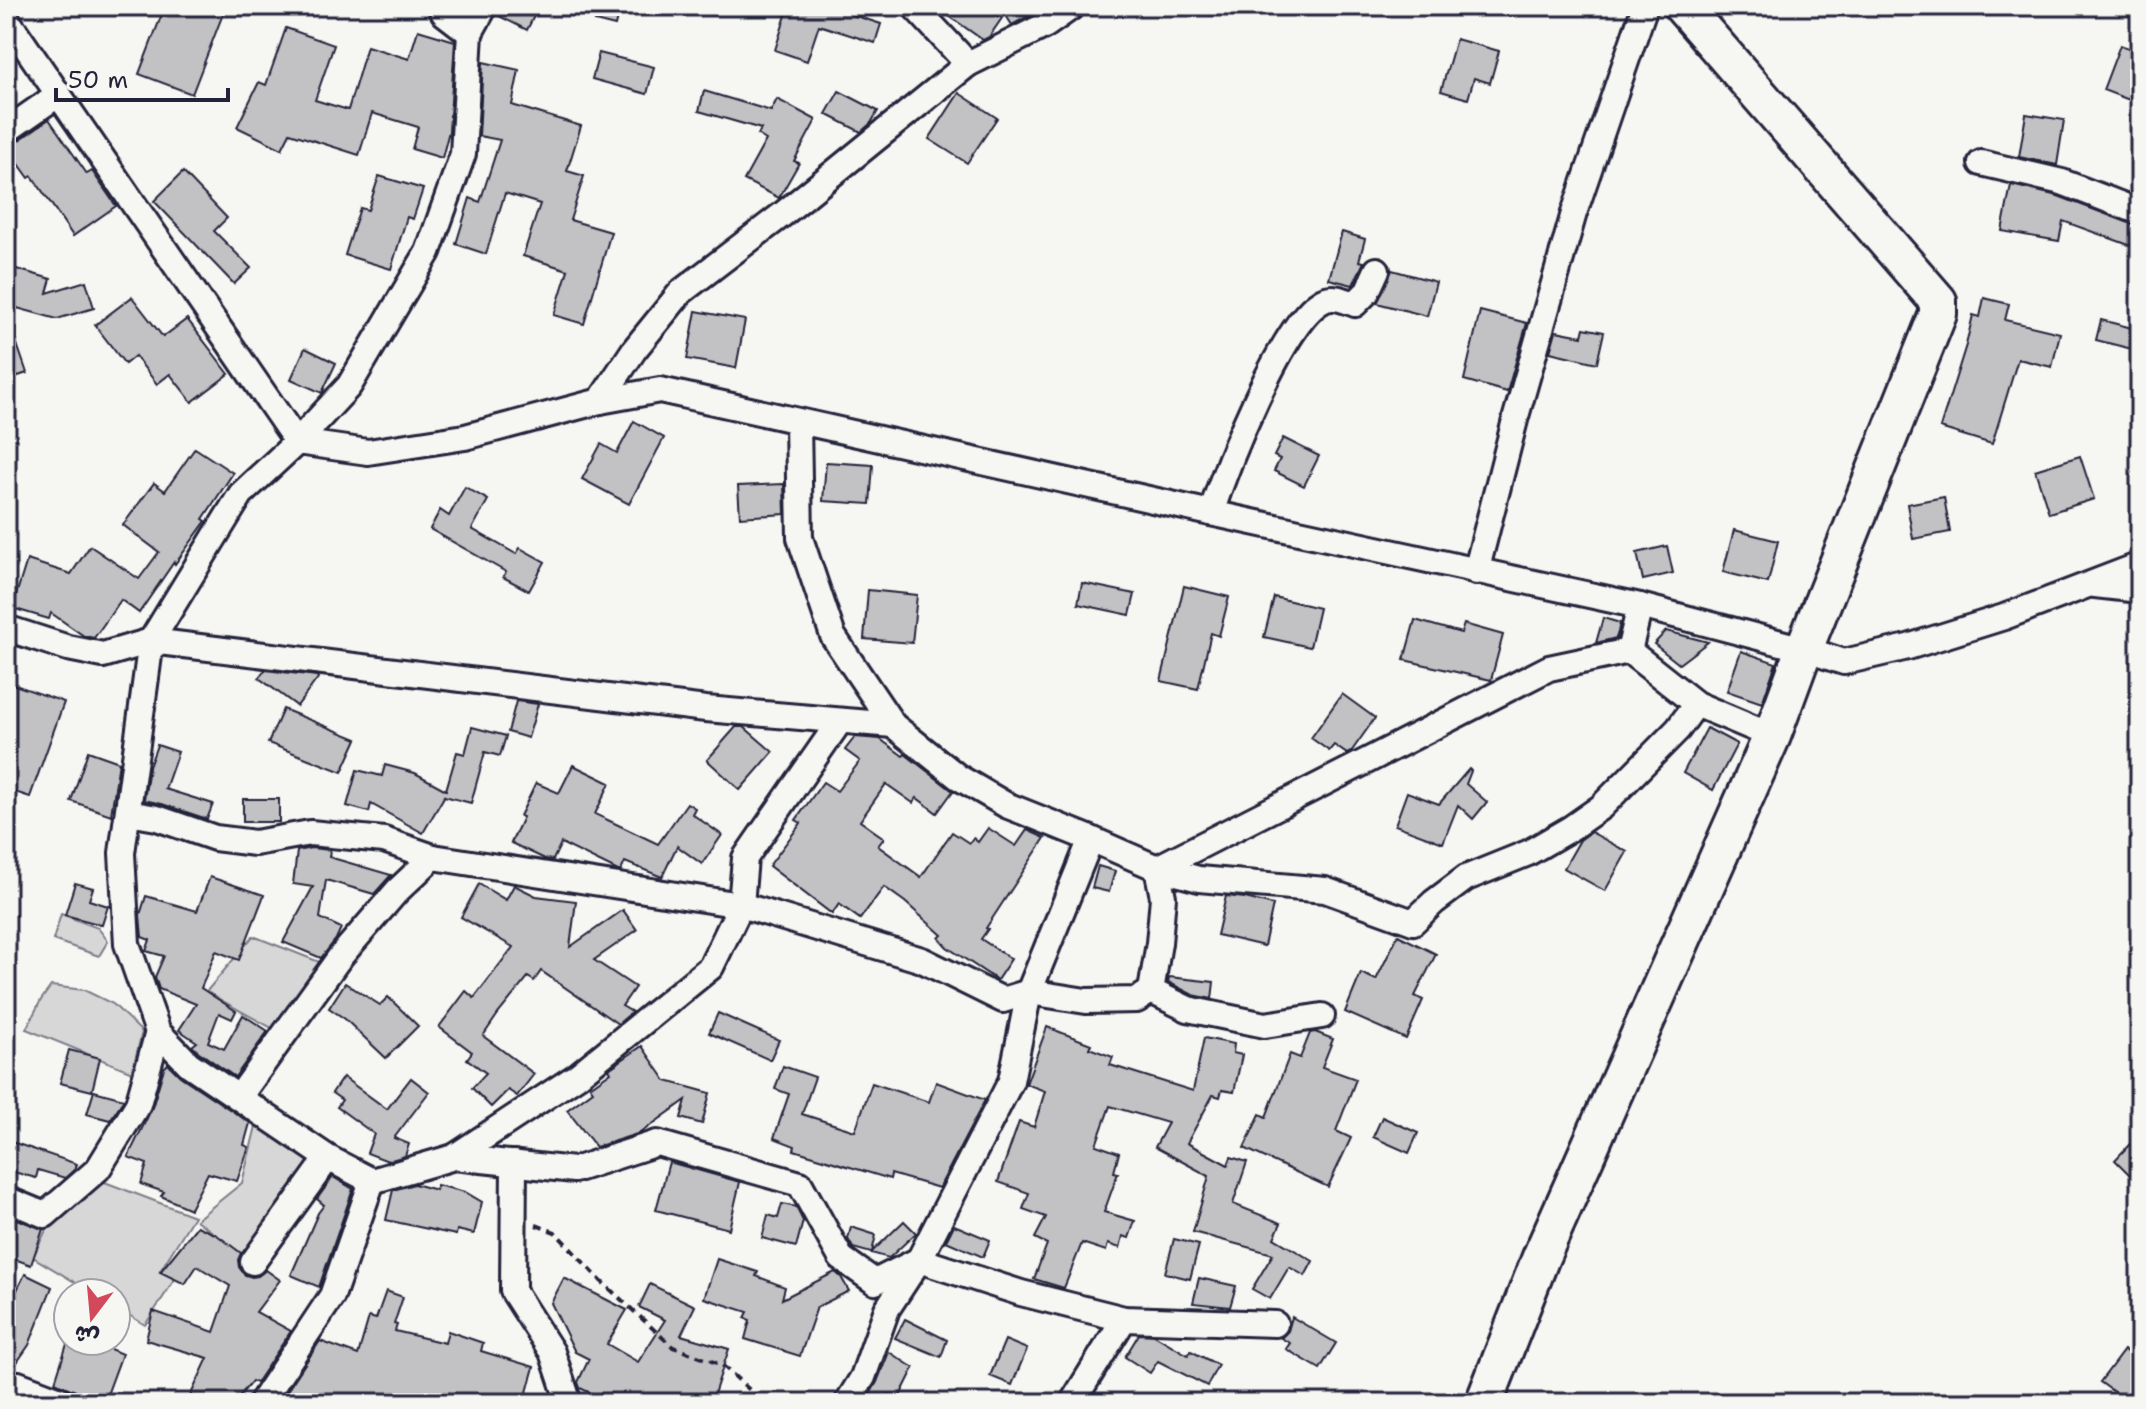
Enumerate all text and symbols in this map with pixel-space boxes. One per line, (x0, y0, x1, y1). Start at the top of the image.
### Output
scale bar (56, 52, 228, 102)
text: 50 m (68, 64, 128, 96)
north arrow (52, 1277, 132, 1357)
text: ش (71, 1318, 102, 1353)

